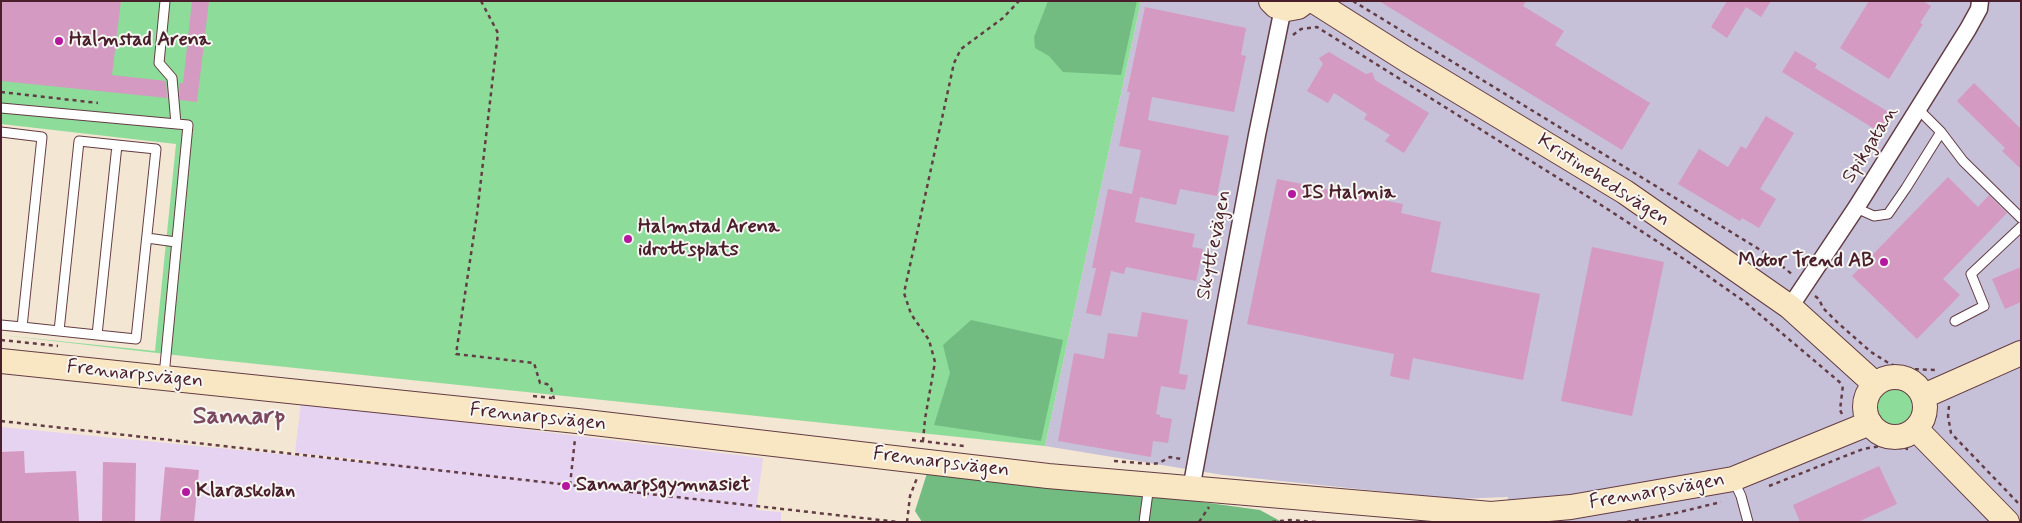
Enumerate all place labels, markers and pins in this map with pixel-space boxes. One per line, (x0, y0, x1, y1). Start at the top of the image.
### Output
place label: Halmstad Arena (69, 29, 210, 53)
marker: Halmstad Arena (53, 35, 65, 47)
place label: IS Halmia (1302, 182, 1396, 206)
marker: IS Halmia (1286, 188, 1298, 200)
place label: Halmstad Arena idrottsplats (638, 216, 779, 263)
marker: Halmstad Arena idrottsplats (622, 233, 634, 245)
place label: Motor Trend AB (1738, 250, 1874, 274)
marker: Motor Trend AB (1878, 256, 1890, 268)
place label: Sannarpsgymnasiet (576, 474, 751, 498)
place label: Klaraskolan (196, 480, 295, 504)
marker: Sannarpsgymnasiet (560, 480, 572, 492)
marker: Klaraskolan (180, 486, 192, 498)

